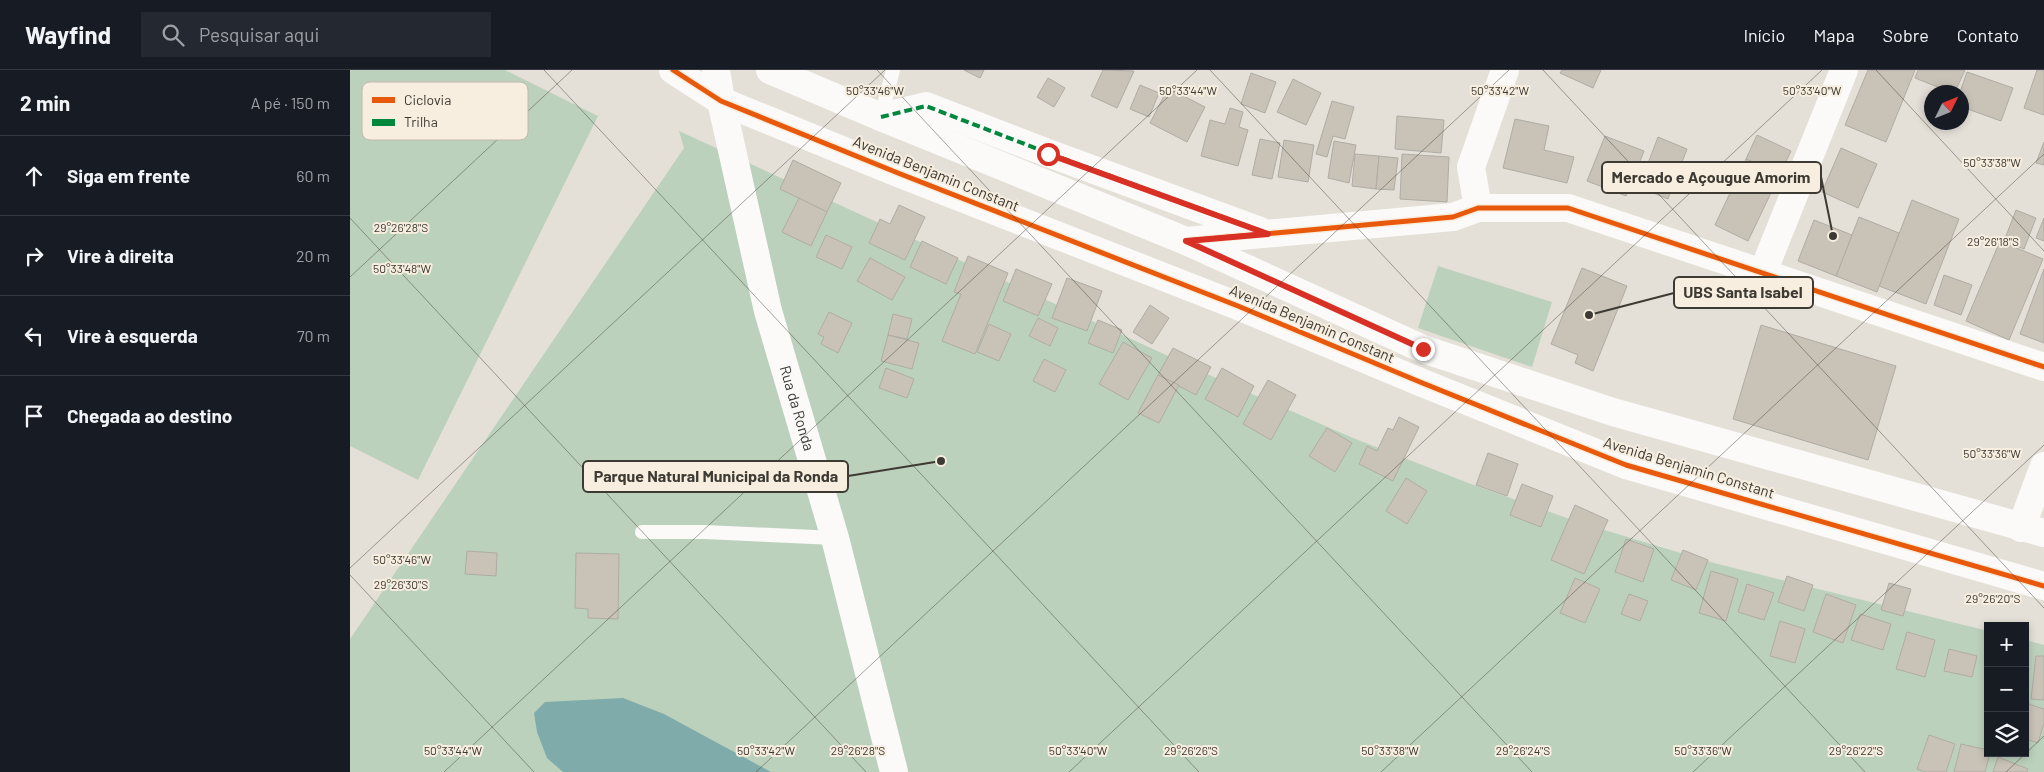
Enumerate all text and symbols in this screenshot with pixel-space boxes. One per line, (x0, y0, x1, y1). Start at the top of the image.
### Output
search box (141, 12, 491, 57)
text: Wayfind (25, 20, 111, 49)
icon: search (159, 21, 187, 49)
text: Pesquisar aqui (199, 23, 319, 46)
text: Início (1743, 24, 1785, 46)
text: Mapa (1813, 24, 1855, 46)
text: Sobre (1883, 24, 1929, 46)
text: Contato (1957, 24, 2019, 46)
legend (362, 82, 528, 140)
text: 50°33'46"W (846, 83, 904, 97)
text: 50°33'44"W (1159, 83, 1218, 97)
text: 50°33'42"W (1471, 83, 1530, 97)
text: 50°33'40"W (1783, 83, 1842, 97)
north arrow (1924, 85, 1969, 130)
text: 2 min (20, 90, 70, 115)
text: Ciclovia (404, 91, 451, 108)
text: A pé · 150 m (251, 93, 330, 112)
text: Trilha (404, 113, 438, 130)
street label: Avenida Benjamin Constant (851, 131, 1022, 215)
route start (1037, 143, 1060, 166)
text: 50°33'38"W (1963, 155, 2021, 169)
icon: ahead (20, 162, 48, 190)
callout: Mercado e Açougue Amorim (1602, 162, 1821, 193)
text: Siga em frente (67, 164, 190, 187)
text: 60 m (296, 166, 330, 185)
text: Mercado e Açougue Amorim (1612, 167, 1810, 186)
text: 29°26'28"S (374, 220, 428, 234)
text: 29°26'18"S (1967, 234, 2019, 248)
icon: right (20, 242, 48, 270)
text: Vire à direita (67, 244, 174, 267)
text: 20 m (296, 246, 330, 265)
text: 50°33'48"W (373, 261, 431, 275)
callout: UBS Santa Isabel (1674, 277, 1813, 308)
street label: Avenida Benjamin Constant (1227, 280, 1398, 366)
text: UBS Santa Isabel (1683, 282, 1803, 301)
icon: left (20, 322, 48, 350)
text: Vire à esquerda (67, 324, 198, 347)
text: 70 m (297, 326, 330, 345)
route end (1412, 338, 1435, 361)
street label: Rua da Ronda (777, 363, 819, 453)
icon: arrive (20, 402, 48, 430)
text: Chegada ao destino (67, 404, 232, 427)
street label: Avenida Benjamin Constant (1602, 432, 1777, 502)
text: 50°33'36"W (1963, 446, 2021, 460)
callout: Parque Natural Municipal da Ronda (583, 461, 848, 492)
text: Parque Natural Municipal da Ronda (594, 466, 838, 485)
text: 50°33'46"W (373, 552, 431, 566)
text: 29°26'30"S (374, 577, 428, 591)
text: 29°26'20"S (1966, 591, 2020, 605)
map controls (1984, 622, 2029, 757)
button: + (1984, 622, 2029, 667)
button: − (1984, 667, 2029, 712)
button: layers (1984, 712, 2029, 757)
text: 50°33'44"W (424, 743, 483, 757)
text: 50°33'42"W (737, 743, 796, 757)
text: 29°26'28"S (831, 743, 885, 757)
text: 50°33'40"W (1049, 743, 1108, 757)
text: 29°26'26"S (1164, 743, 1218, 757)
text: 50°33'38"W (1361, 743, 1419, 757)
text: 29°26'24"S (1496, 743, 1550, 757)
text: 50°33'36"W (1674, 743, 1732, 757)
text: 29°26'22"S (1829, 743, 1883, 757)

